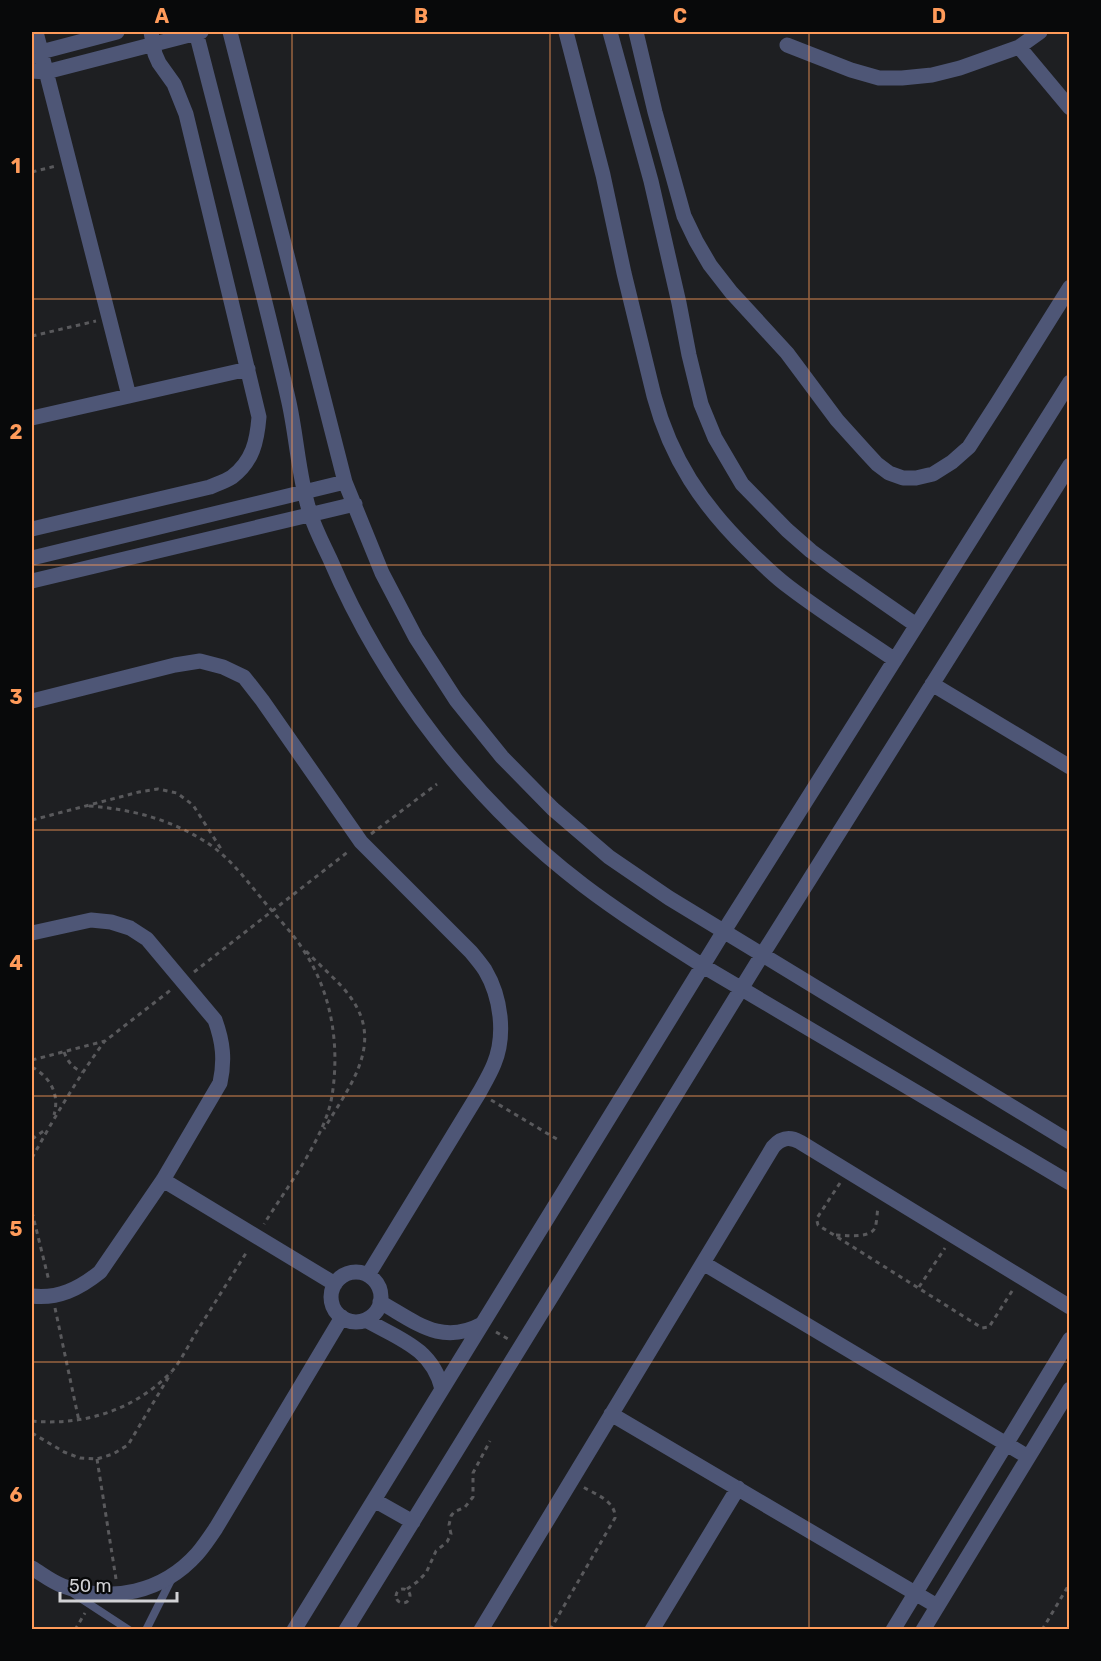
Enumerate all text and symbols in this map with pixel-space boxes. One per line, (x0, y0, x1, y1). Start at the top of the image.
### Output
text: A (155, 4, 170, 28)
text: B (414, 4, 428, 28)
text: C (673, 4, 687, 28)
text: D (932, 4, 946, 28)
text: 1 (11, 154, 21, 178)
text: 2 (10, 420, 23, 444)
text: 3 (9, 685, 23, 709)
text: 4 (9, 951, 23, 975)
text: 5 (10, 1217, 23, 1241)
text: 6 (9, 1483, 23, 1507)
scale bar (60, 1565, 177, 1603)
text: 50 m (69, 1575, 112, 1597)

